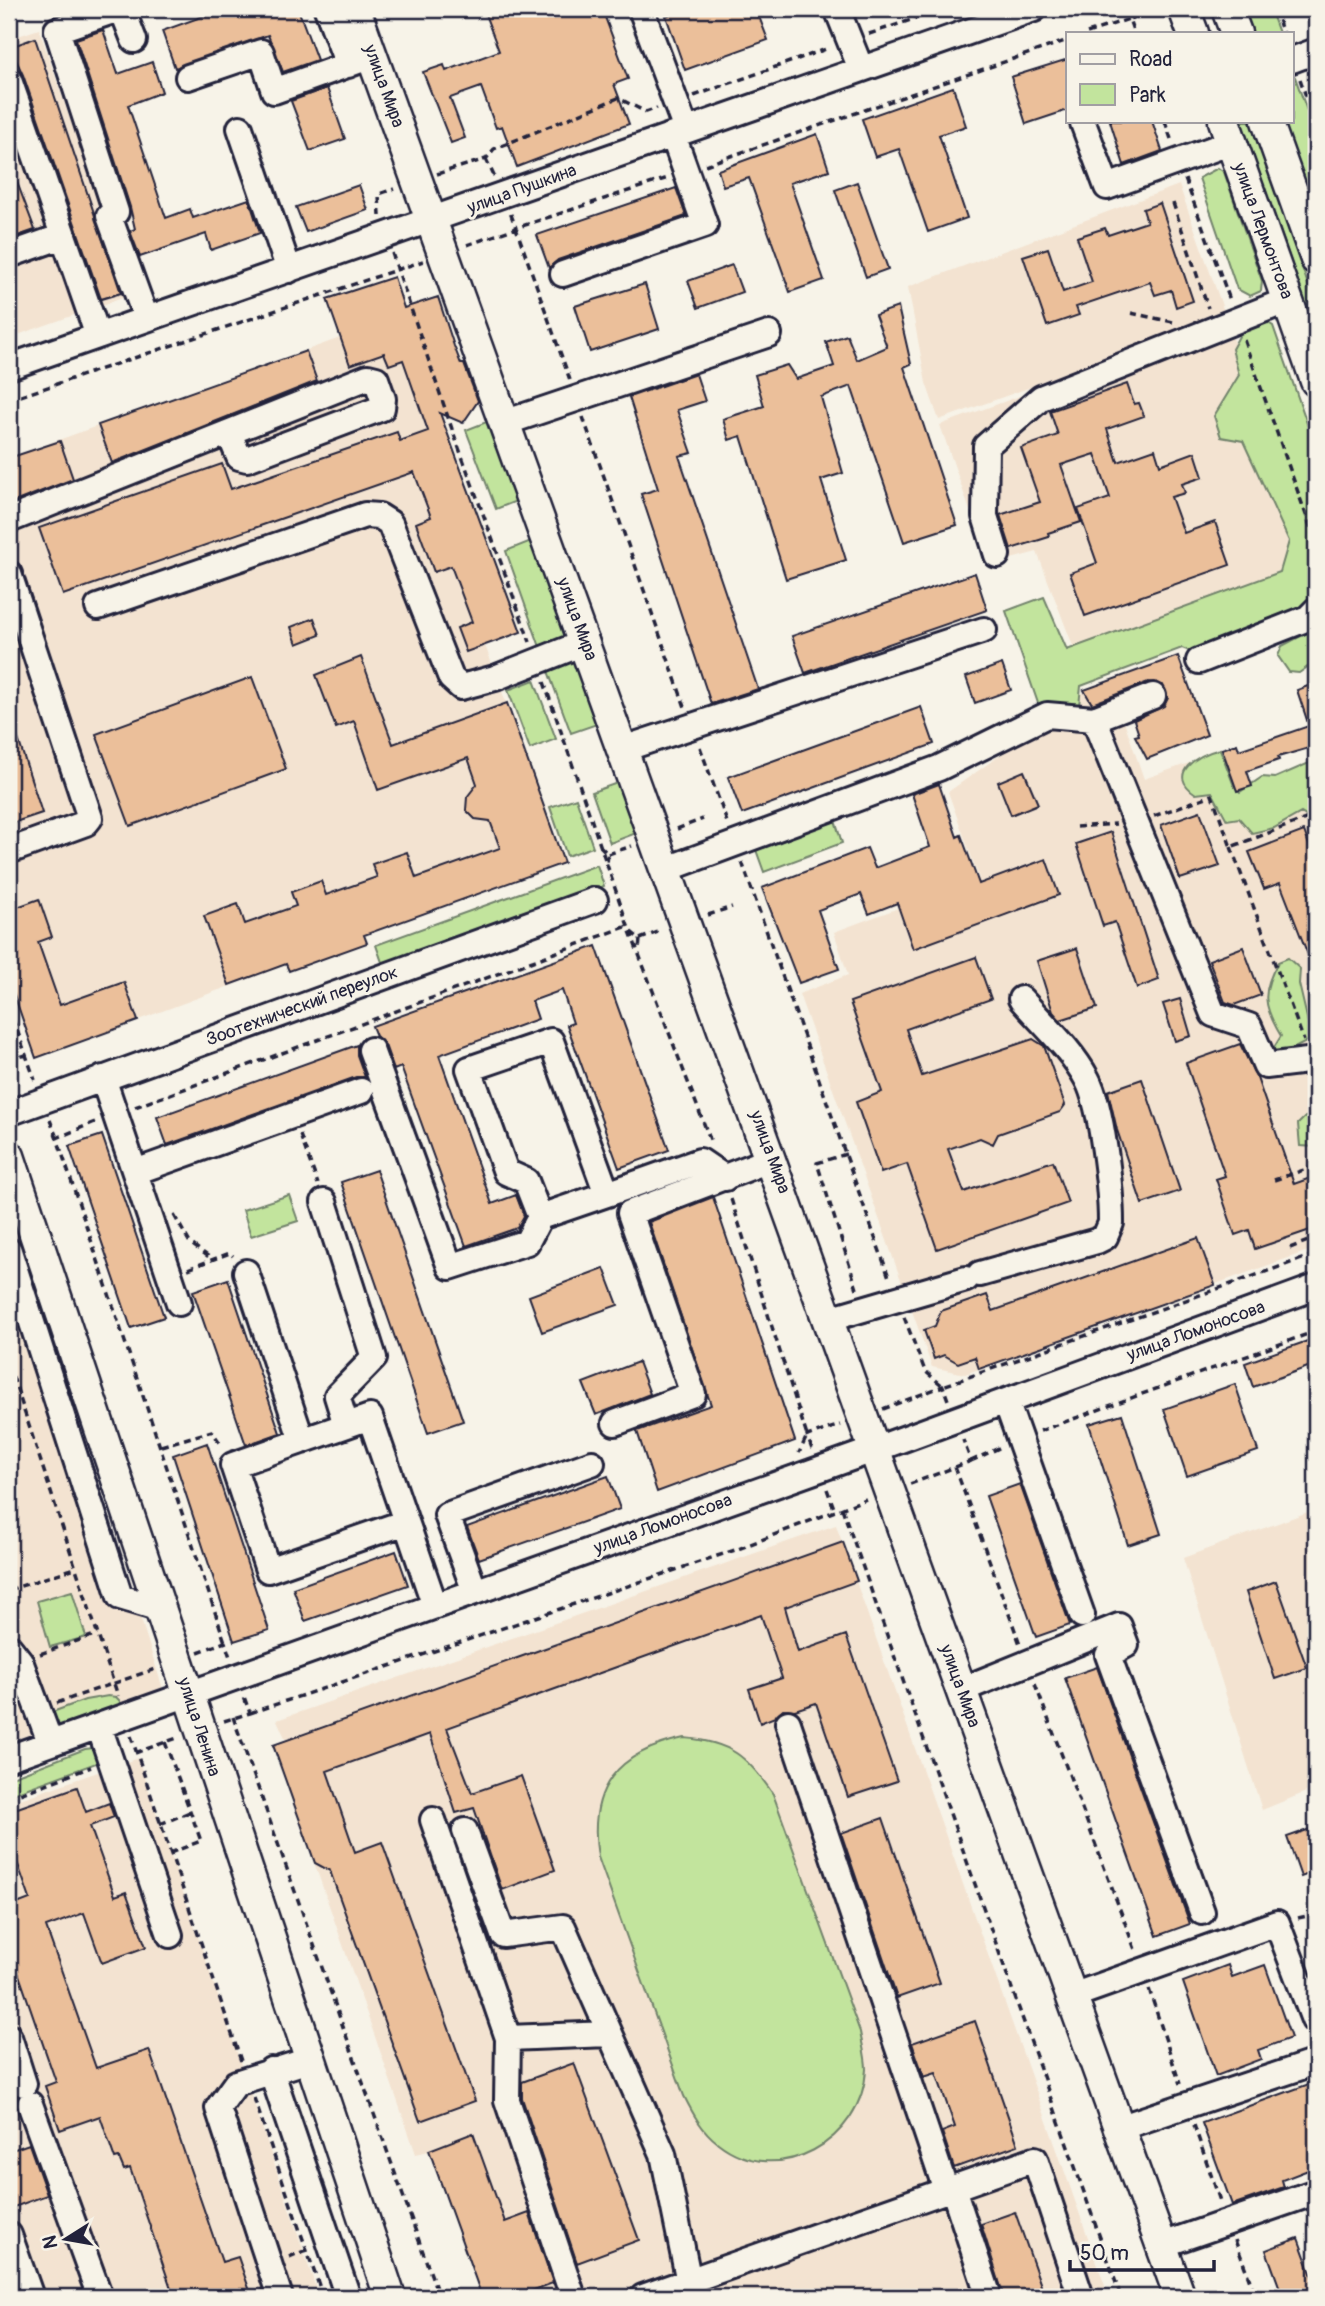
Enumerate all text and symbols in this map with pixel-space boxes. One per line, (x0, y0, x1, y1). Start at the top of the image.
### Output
legend (1066, 32, 1294, 122)
street label: улица Мира (358, 40, 410, 131)
text: Road (1129, 46, 1173, 73)
text: Park (1129, 82, 1166, 109)
street label: улица Пушкина (463, 159, 580, 220)
street label: улица Лермонтова (1227, 159, 1298, 302)
street label: улица Мира (551, 573, 603, 664)
street label: Зоотехнический переулок (203, 961, 401, 1051)
street label: улица Мира (744, 1106, 796, 1197)
street label: улица Ломоносова (1123, 1295, 1268, 1367)
street label: улица Ломоносова (590, 1488, 735, 1560)
street label: улица Мира (934, 1640, 986, 1731)
street label: улица Ленина (172, 1674, 226, 1779)
north arrow (32, 2204, 102, 2274)
scale bar (1070, 2229, 1213, 2273)
text: N (37, 2233, 63, 2251)
text: 50 m (1080, 2240, 1129, 2267)

